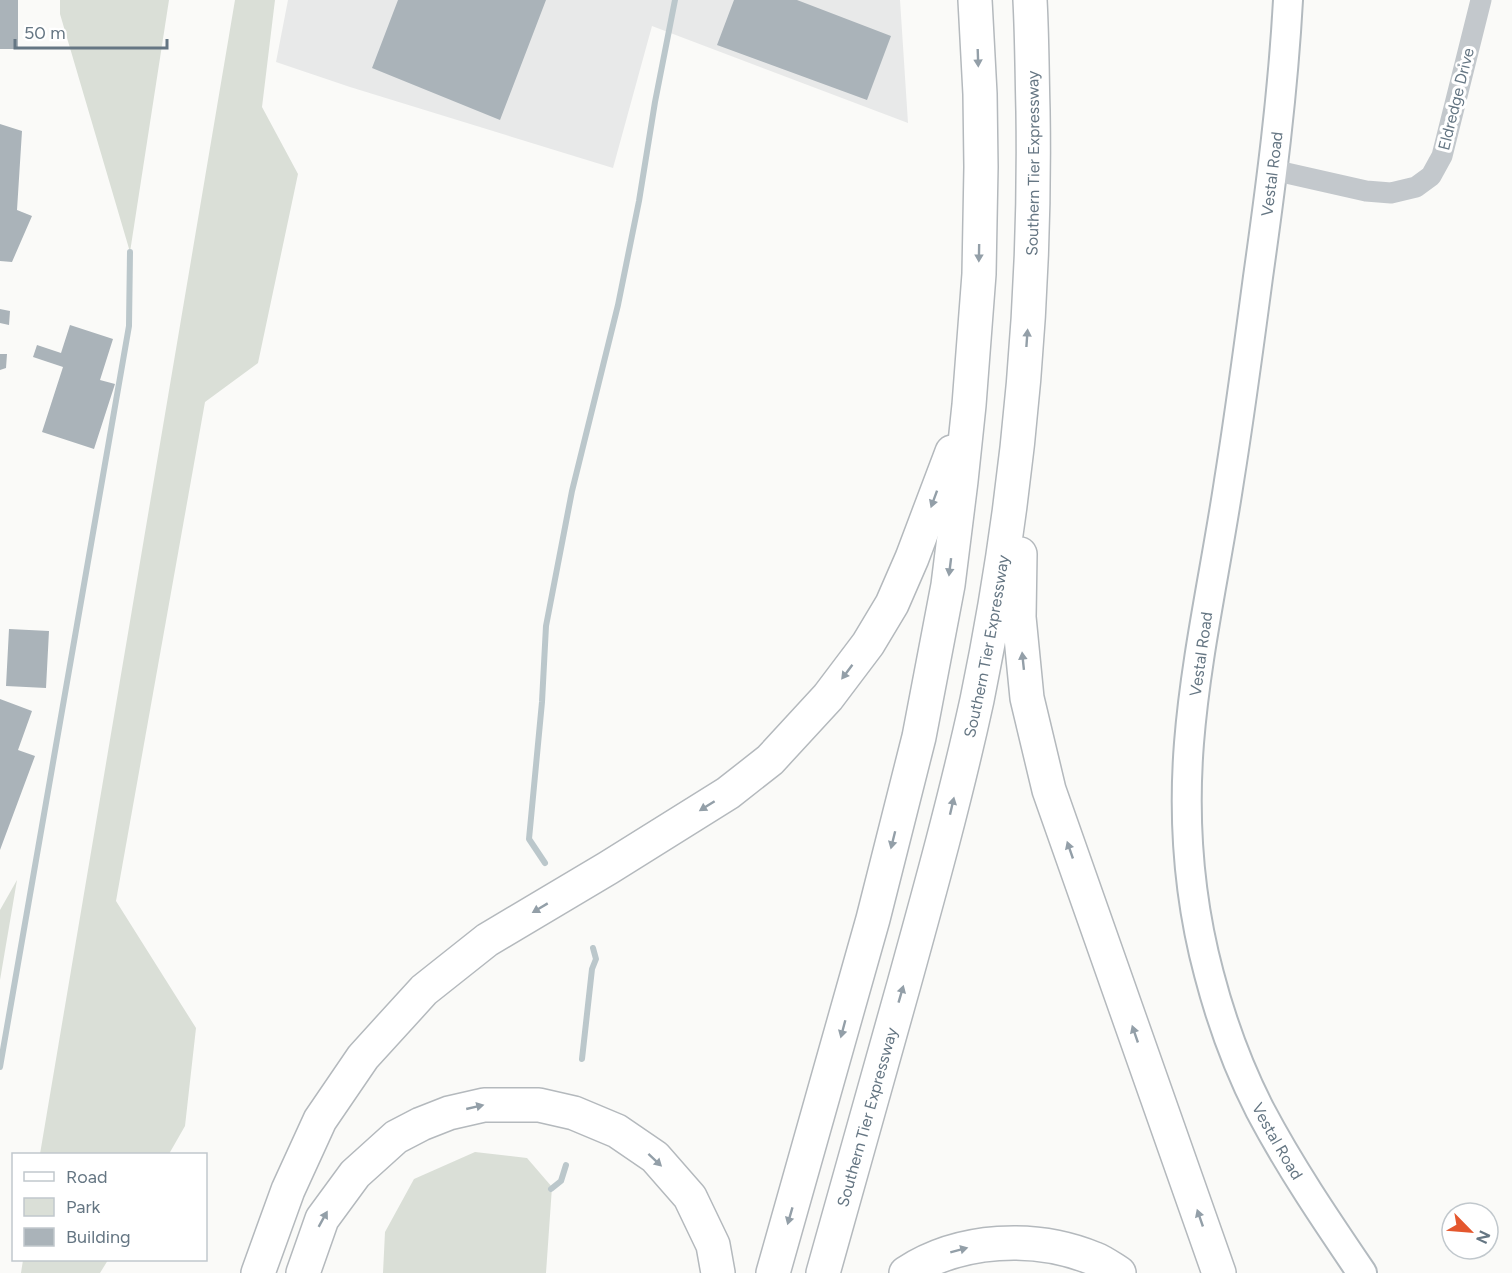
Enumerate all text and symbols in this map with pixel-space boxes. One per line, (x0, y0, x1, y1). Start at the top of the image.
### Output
scale bar (15, 12, 166, 50)
text: 50 m (24, 22, 66, 44)
street label: Eldredge Drive (1434, 46, 1478, 152)
one-way arrow (974, 49, 983, 68)
street label: Southern Tier Expressway (1022, 70, 1043, 256)
street label: Vestal Road (1257, 131, 1287, 217)
one-way arrow (974, 244, 984, 263)
one-way arrow (1022, 329, 1031, 348)
one-way arrow (929, 490, 938, 508)
street label: Southern Tier Expressway (959, 553, 1012, 739)
one-way arrow (945, 558, 955, 577)
street label: Vestal Road (1186, 611, 1216, 697)
one-way arrow (1018, 652, 1028, 671)
one-way arrow (841, 665, 853, 680)
one-way arrow (947, 797, 957, 815)
one-way arrow (699, 800, 715, 811)
one-way arrow (888, 831, 897, 849)
one-way arrow (1065, 841, 1075, 859)
one-way arrow (532, 902, 548, 913)
one-way arrow (897, 985, 906, 1003)
one-way arrow (838, 1020, 847, 1038)
street label: Southern Tier Expressway (833, 1025, 901, 1209)
one-way arrow (1130, 1025, 1140, 1043)
street label: Vestal Road (1248, 1100, 1307, 1183)
one-way arrow (466, 1102, 485, 1111)
legend (12, 1153, 207, 1261)
one-way arrow (648, 1153, 663, 1167)
text: Road (66, 1166, 107, 1188)
text: Park (66, 1196, 101, 1218)
north arrow (1440, 1201, 1500, 1261)
one-way arrow (785, 1207, 794, 1225)
one-way arrow (1194, 1209, 1204, 1227)
one-way arrow (318, 1211, 329, 1227)
text: Building (66, 1226, 131, 1248)
text: N (1472, 1228, 1494, 1247)
one-way arrow (950, 1245, 968, 1255)

